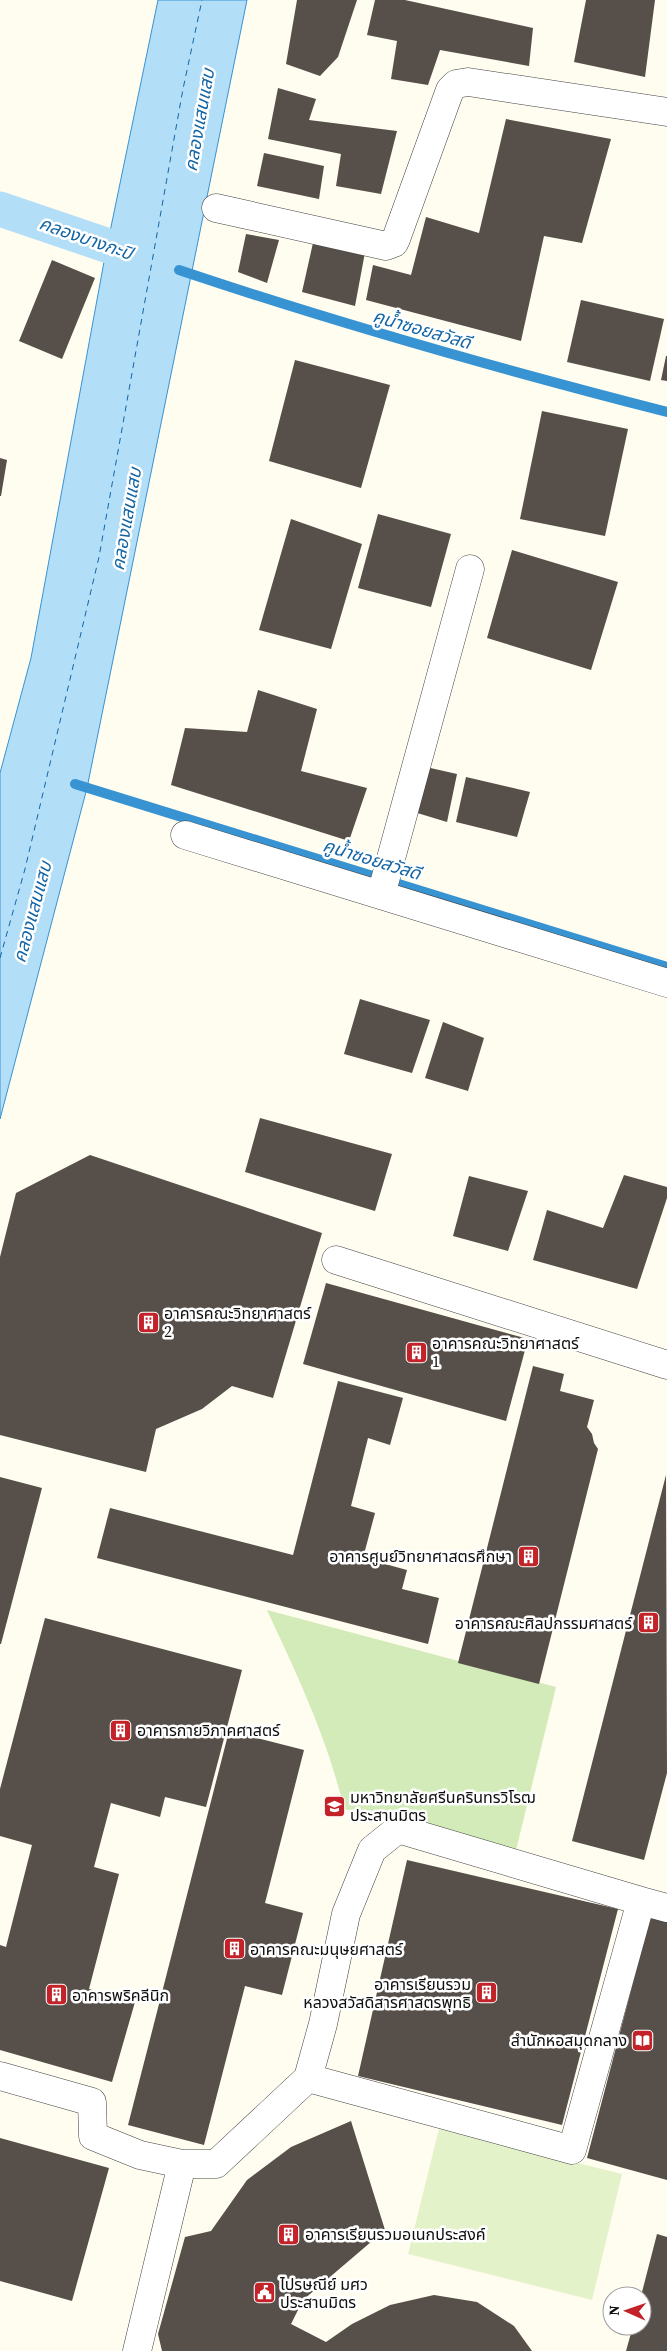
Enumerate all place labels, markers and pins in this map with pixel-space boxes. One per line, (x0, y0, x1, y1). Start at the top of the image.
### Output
place label: อาคารคณะวิทยาศาสตร์ 2 (164, 1302, 312, 1342)
building icon: อาคารคณะวิทยาศาสตร์ 2 (136, 1310, 160, 1334)
place label: อาคารคณะวิทยาศาสตร์ 1 (432, 1332, 580, 1372)
building icon: อาคารคณะวิทยาศาสตร์ 1 (404, 1340, 428, 1364)
building icon: อาคารศูนย์วิทยาศาสตรศึกษา (516, 1544, 540, 1568)
place label: อาคารศูนย์วิทยาศาสตรศึกษา (329, 1545, 512, 1567)
building icon: อาคารคณะศิลปกรรมศาสตร์ (636, 1611, 660, 1635)
place label: อาคารคณะศิลปกรรมศาสตร์ (455, 1612, 633, 1634)
building icon: อาคารกายวิภาคศาสตร์ (109, 1718, 133, 1742)
place label: อาคารกายวิภาคศาสตร์ (137, 1719, 281, 1741)
place label: มหาวิทยาลัยศรีนครินทรวิโรฒ ประสานมิตร (350, 1786, 536, 1826)
school or university icon: มหาวิทยาลัยศรีนครินทรวิโรฒ ประสานมิตร (322, 1794, 346, 1818)
building icon: อาคารคณะมนุษยศาสตร์ (222, 1937, 246, 1961)
place label: อาคารคณะมนุษยศาสตร์ (250, 1938, 403, 1960)
place label: อาคารเรียนรวม หลวงสวัสดิสารศาสตรพุทธิ (303, 1973, 471, 2013)
building icon: อาคารเรียนรวม หลวงสวัสดิสารศาสตรพุทธิ (475, 1981, 499, 2005)
building icon: อาคารพริคลีนิก (44, 1983, 68, 2007)
place label: อาคารพริคลีนิก (72, 1984, 169, 2006)
library icon: สำนักหอสมุดกลาง (631, 2028, 655, 2052)
place label: สำนักหอสมุดกลาง (511, 2029, 627, 2051)
building icon: อาคารเรียนรวมอเนกประสงค์ (277, 2222, 301, 2246)
place label: อาคารเรียนรวมอเนกประสงค์ (305, 2223, 486, 2245)
place label: ไปรษณีย์ มศว ประสานมิตร (279, 2273, 368, 2313)
public building icon: ไปรษณีย์ มศว ประสานมิตร (252, 2281, 276, 2305)

